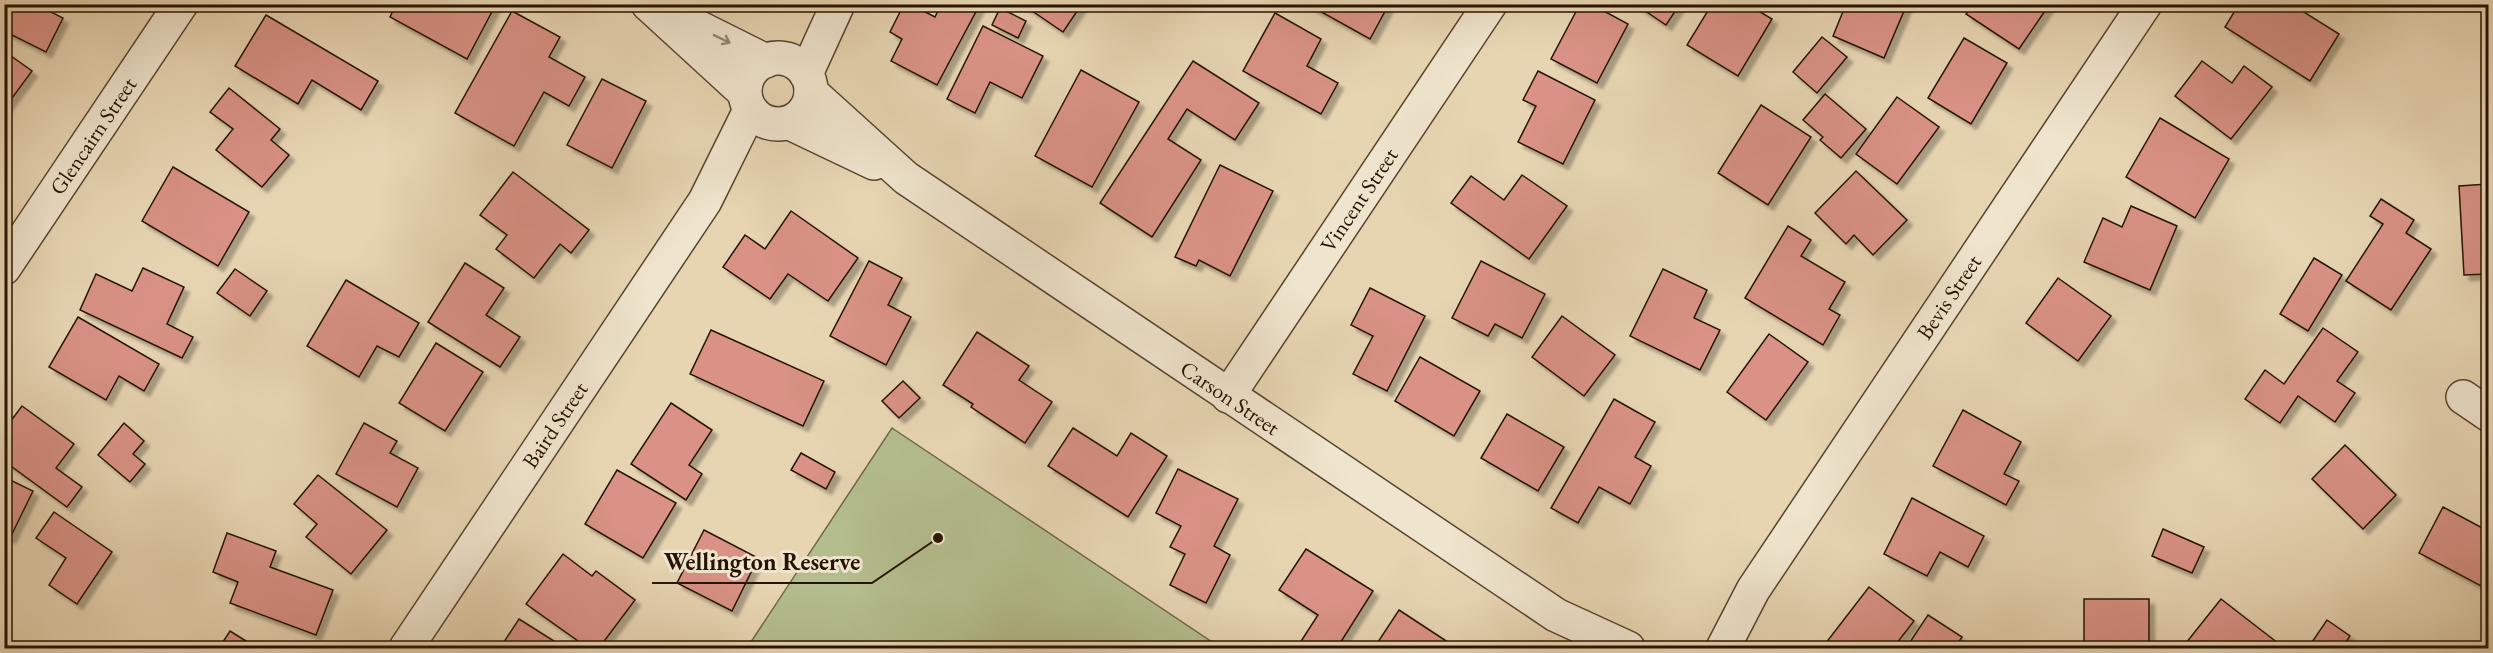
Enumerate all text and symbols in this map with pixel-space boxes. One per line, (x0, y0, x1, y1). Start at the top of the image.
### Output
one-way arrow (713, 34, 731, 46)
street label: Glencairn Street (43, 71, 143, 200)
street label: Vincent Street (1314, 142, 1405, 258)
street label: Bevis Street (1910, 249, 1988, 345)
street label: Carson Street (1175, 354, 1285, 442)
street label: Baird Street (515, 376, 595, 474)
callout: Wellington Reserve (652, 541, 872, 583)
text: Wellington Reserve (664, 546, 860, 578)

